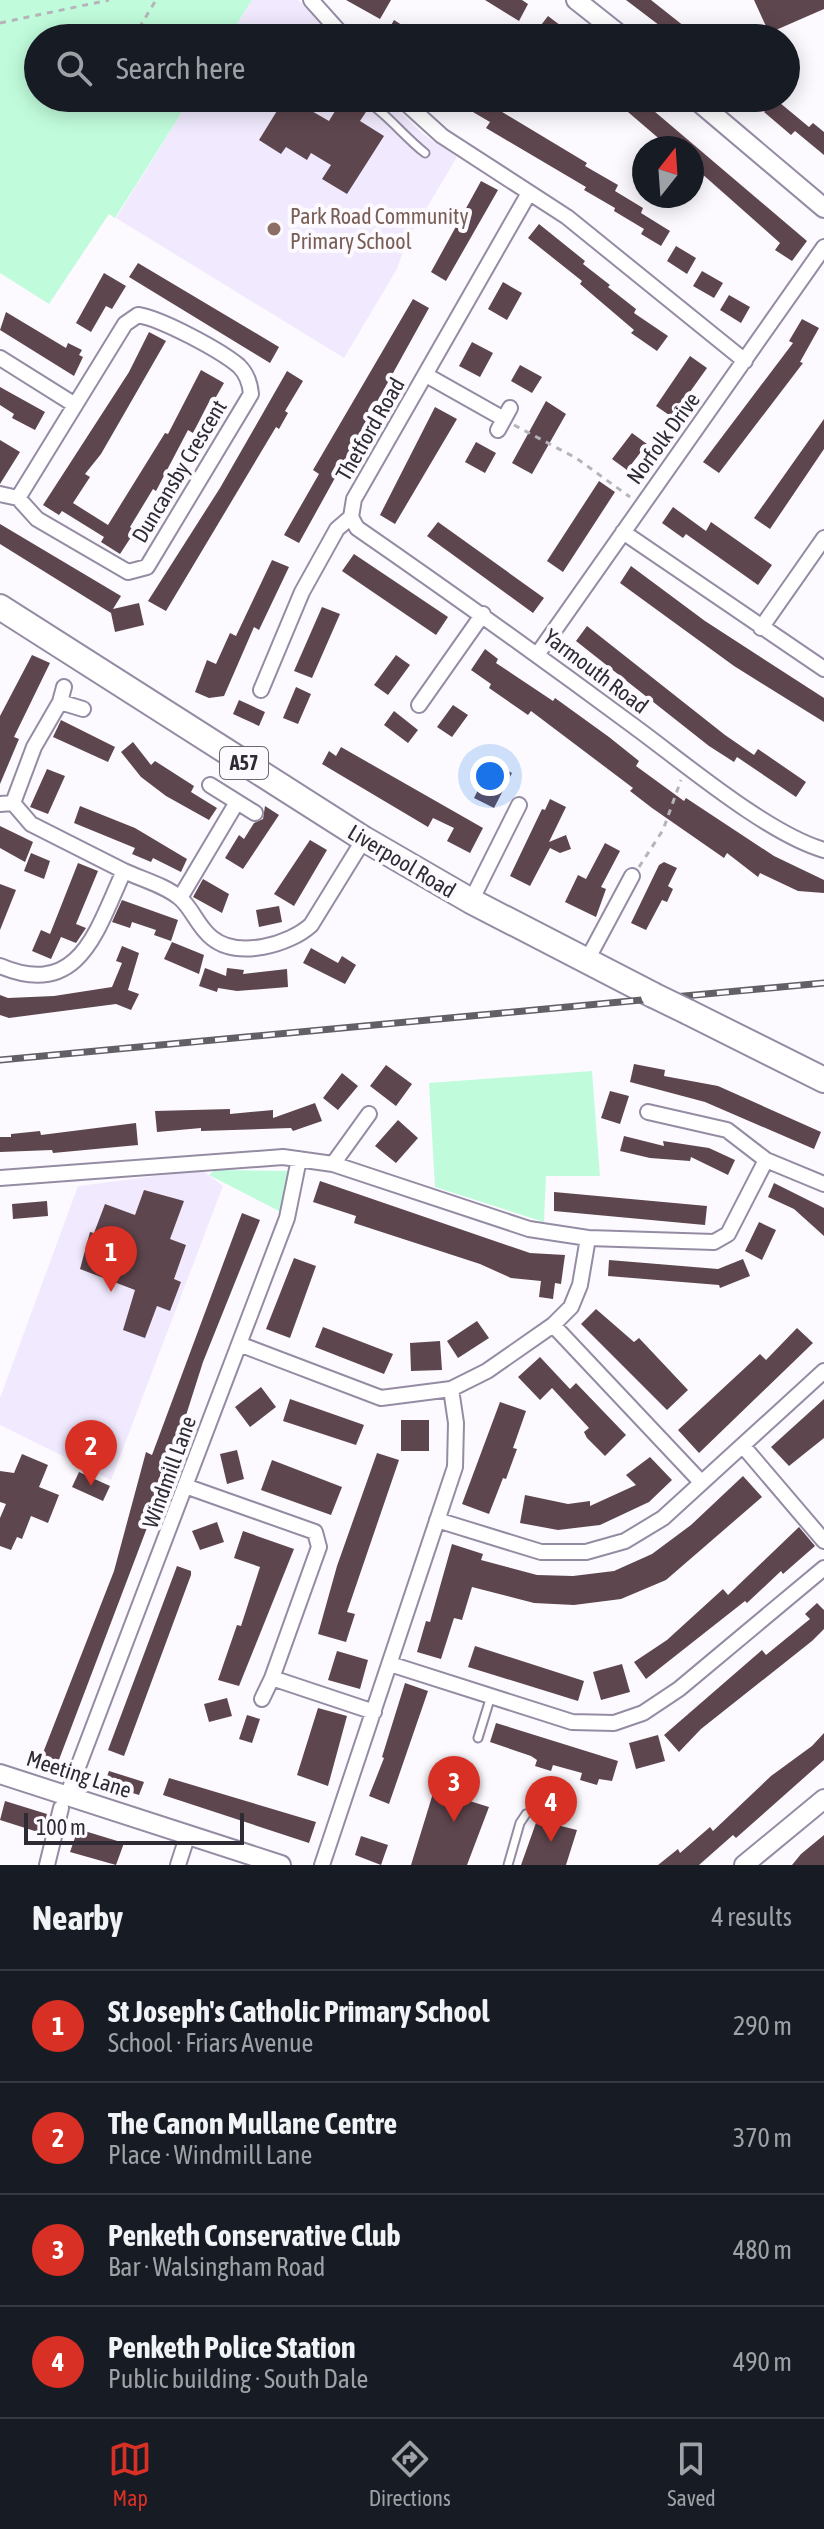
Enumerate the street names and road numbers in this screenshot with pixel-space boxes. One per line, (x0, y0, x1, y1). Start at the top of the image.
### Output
street label: Thetford Road (330, 373, 410, 485)
street label: Norfolk Drive (621, 387, 705, 489)
street label: Duncansby Crescent (126, 395, 232, 547)
street label: Yarmouth Road (539, 623, 653, 719)
road number: A57 (220, 747, 268, 779)
street label: Liverpool Road (344, 819, 460, 903)
street label: Windmill Lane (137, 1413, 201, 1531)
street label: Meeting Lane (23, 1745, 135, 1803)

